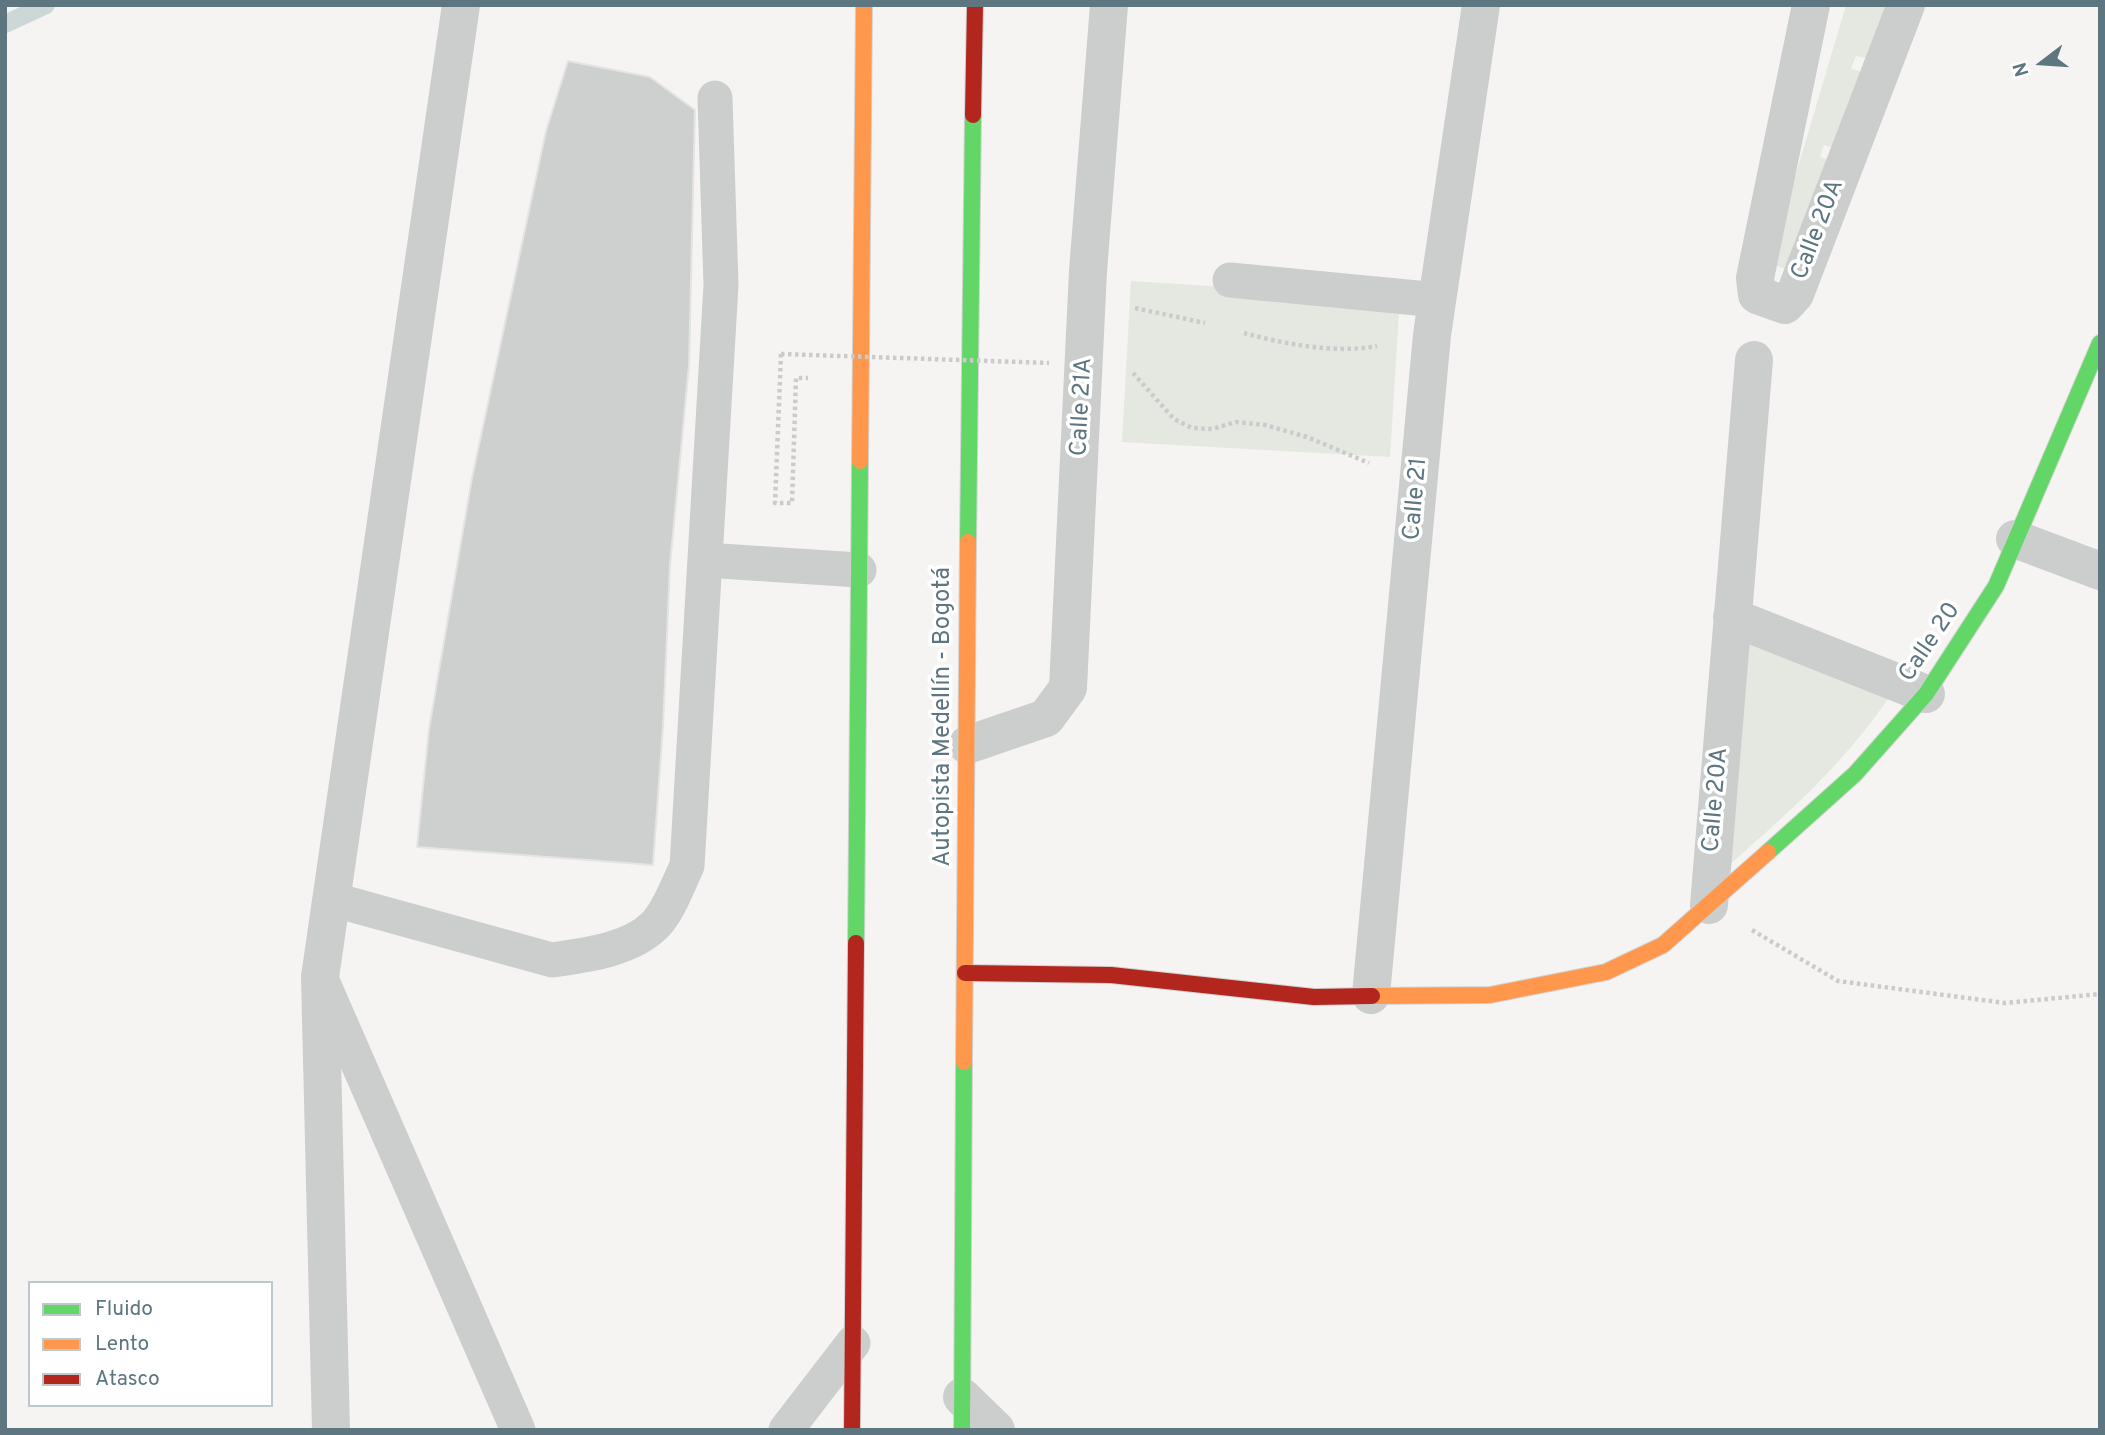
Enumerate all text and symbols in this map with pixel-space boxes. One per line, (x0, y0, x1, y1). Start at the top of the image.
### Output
north arrow (2007, 28, 2077, 98)
text: N (2008, 59, 2035, 79)
street label: Calle 20A (1787, 176, 1851, 284)
street label: Calle 21A (1066, 357, 1100, 457)
street label: Calle 21 (1399, 456, 1435, 542)
street label: Autopista Medellín - Bogotá (930, 567, 958, 867)
street label: Calle 20 (1894, 598, 1968, 688)
street label: Calle 20A (1698, 746, 1736, 854)
legend (28, 1281, 273, 1407)
text: Fluido (95, 1296, 153, 1323)
text: Lento (95, 1331, 149, 1358)
text: Atasco (95, 1366, 160, 1393)

